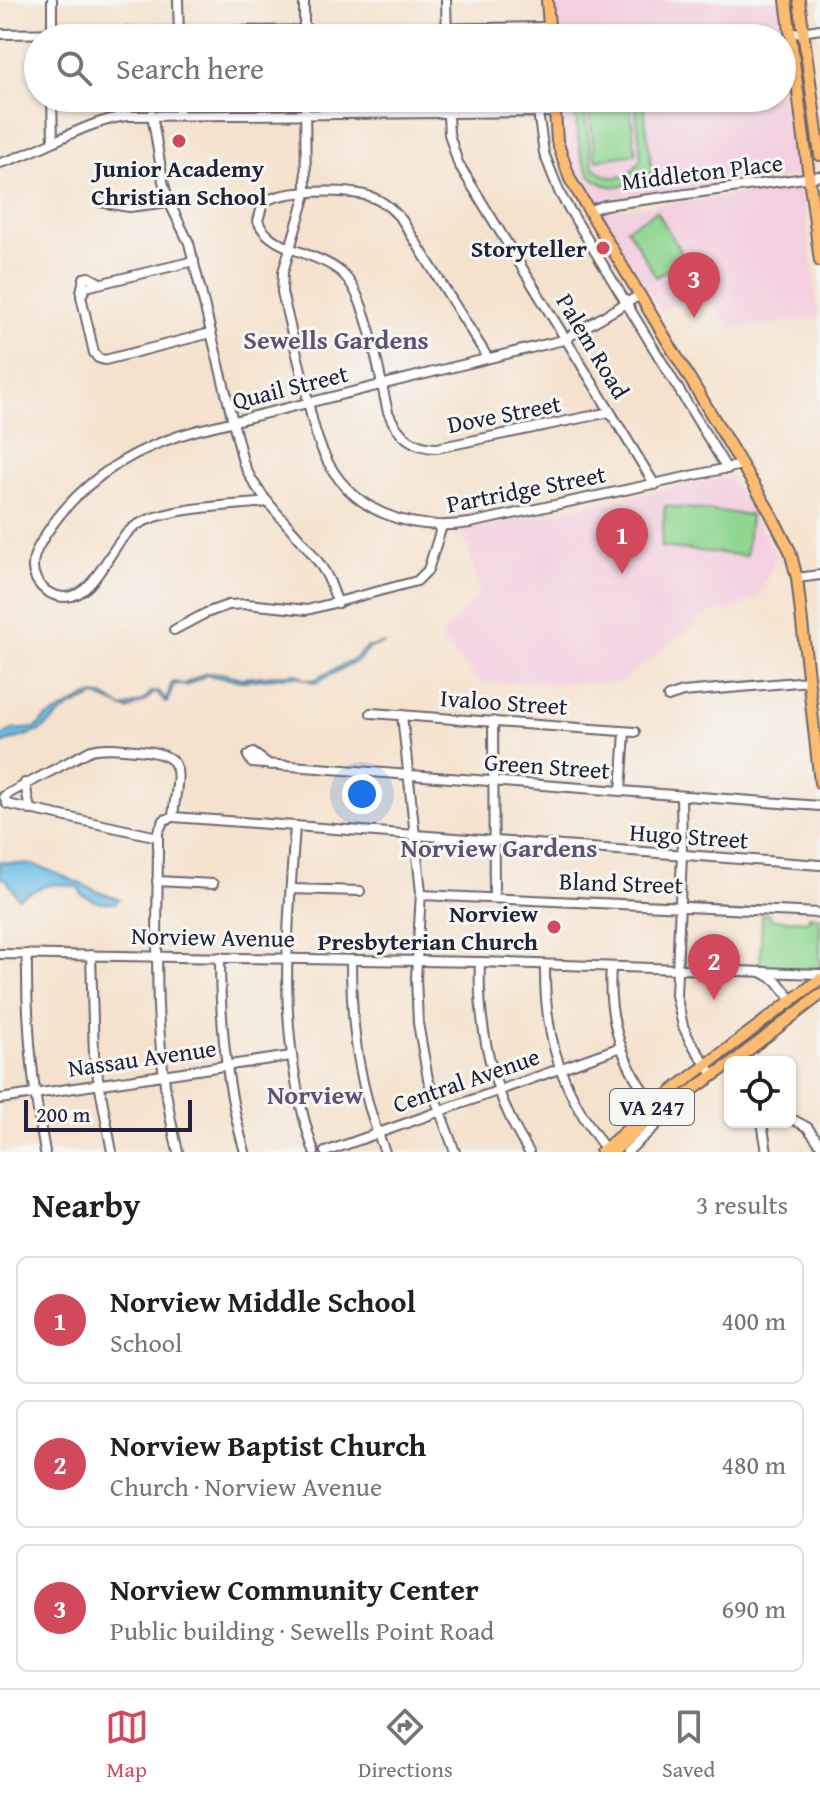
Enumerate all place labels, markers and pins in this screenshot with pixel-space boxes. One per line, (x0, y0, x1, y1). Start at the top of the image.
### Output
marker: Junior Academy Christian School (170, 132, 188, 150)
place label: Junior Academy Christian School (90, 151, 267, 214)
place label: Storyteller (471, 231, 587, 266)
marker: Storyteller (594, 239, 612, 257)
pin: 3 (668, 252, 720, 318)
pin: 1 (596, 508, 648, 574)
place label: Norview Presbyterian Church (318, 896, 539, 959)
marker: Norview Presbyterian Church (545, 918, 563, 936)
pin: 2 (688, 934, 740, 1000)

